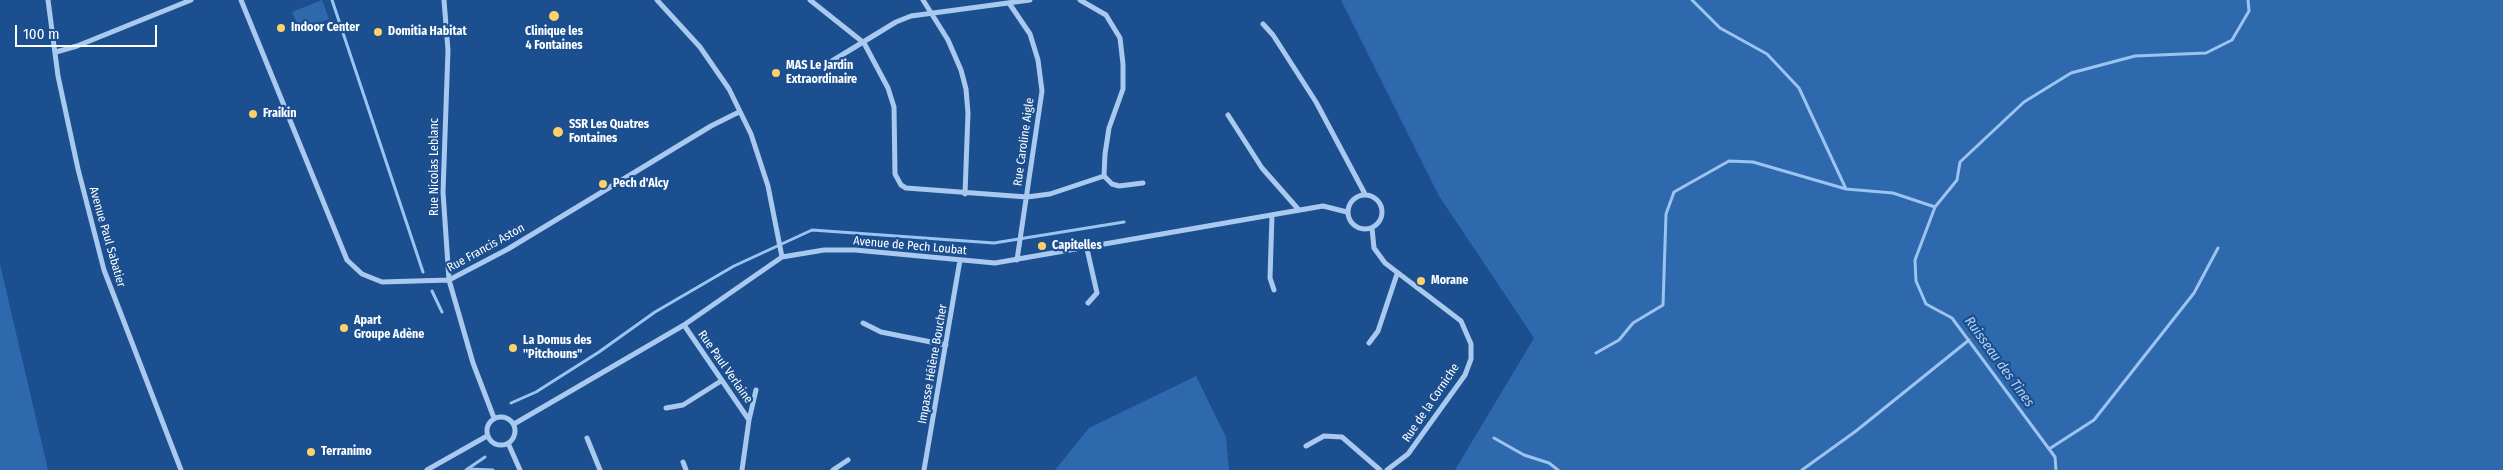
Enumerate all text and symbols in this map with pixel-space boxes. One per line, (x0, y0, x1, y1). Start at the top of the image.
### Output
marker: Clinique les 4 Fontaines (547, 9, 561, 23)
scale bar (18, 15, 160, 47)
place label: Indoor Center (291, 21, 360, 35)
marker: Indoor Center (275, 22, 287, 34)
text: 100 m (23, 25, 60, 43)
place label: Domitia Habitat (388, 25, 467, 39)
place label: Clinique les 4 Fontaines (525, 25, 583, 53)
marker: Domitia Habitat (372, 26, 384, 38)
place label: MAS Le Jardin Extraordinaire (786, 59, 857, 87)
marker: MAS Le Jardin Extraordinaire (770, 67, 782, 79)
street label: Rue Caroline Aigle (1011, 97, 1037, 187)
place label: Fraikin (263, 107, 296, 121)
marker: Fraikin (247, 108, 259, 120)
street label: Rue Nicolas Leblanc (428, 118, 442, 216)
place label: SSR Les Quatres Fontaines (569, 118, 649, 146)
marker: SSR Les Quatres Fontaines (551, 125, 565, 139)
place label: Pech d'Alcy (613, 177, 669, 191)
marker: Pech d'Alcy (597, 178, 609, 190)
street label: Avenue Paul Sabatier (86, 185, 128, 289)
street label: Rue Francis Aston (445, 221, 527, 275)
street label: Avenue de Pech Loubat (853, 234, 967, 258)
place label: Capitelles (1052, 239, 1102, 253)
marker: Capitelles (1036, 240, 1048, 252)
place label: Morane (1431, 274, 1468, 288)
marker: Morane (1415, 275, 1427, 287)
street label: Impasse Hélène Boucher (915, 303, 951, 425)
place label: Apart Groupe Adène (354, 314, 424, 342)
water label: Ruisseau des Tines (1961, 314, 2037, 410)
marker: Apart Groupe Adène (338, 322, 350, 334)
street label: Rue Paul Verlaine (695, 328, 755, 406)
place label: La Domus des "Pitchouns" (523, 334, 592, 362)
marker: La Domus des "Pitchouns" (507, 342, 519, 354)
street label: Rue de la Corniche (1399, 361, 1463, 445)
place label: Terranimo (321, 445, 372, 459)
marker: Terranimo (305, 446, 317, 458)

